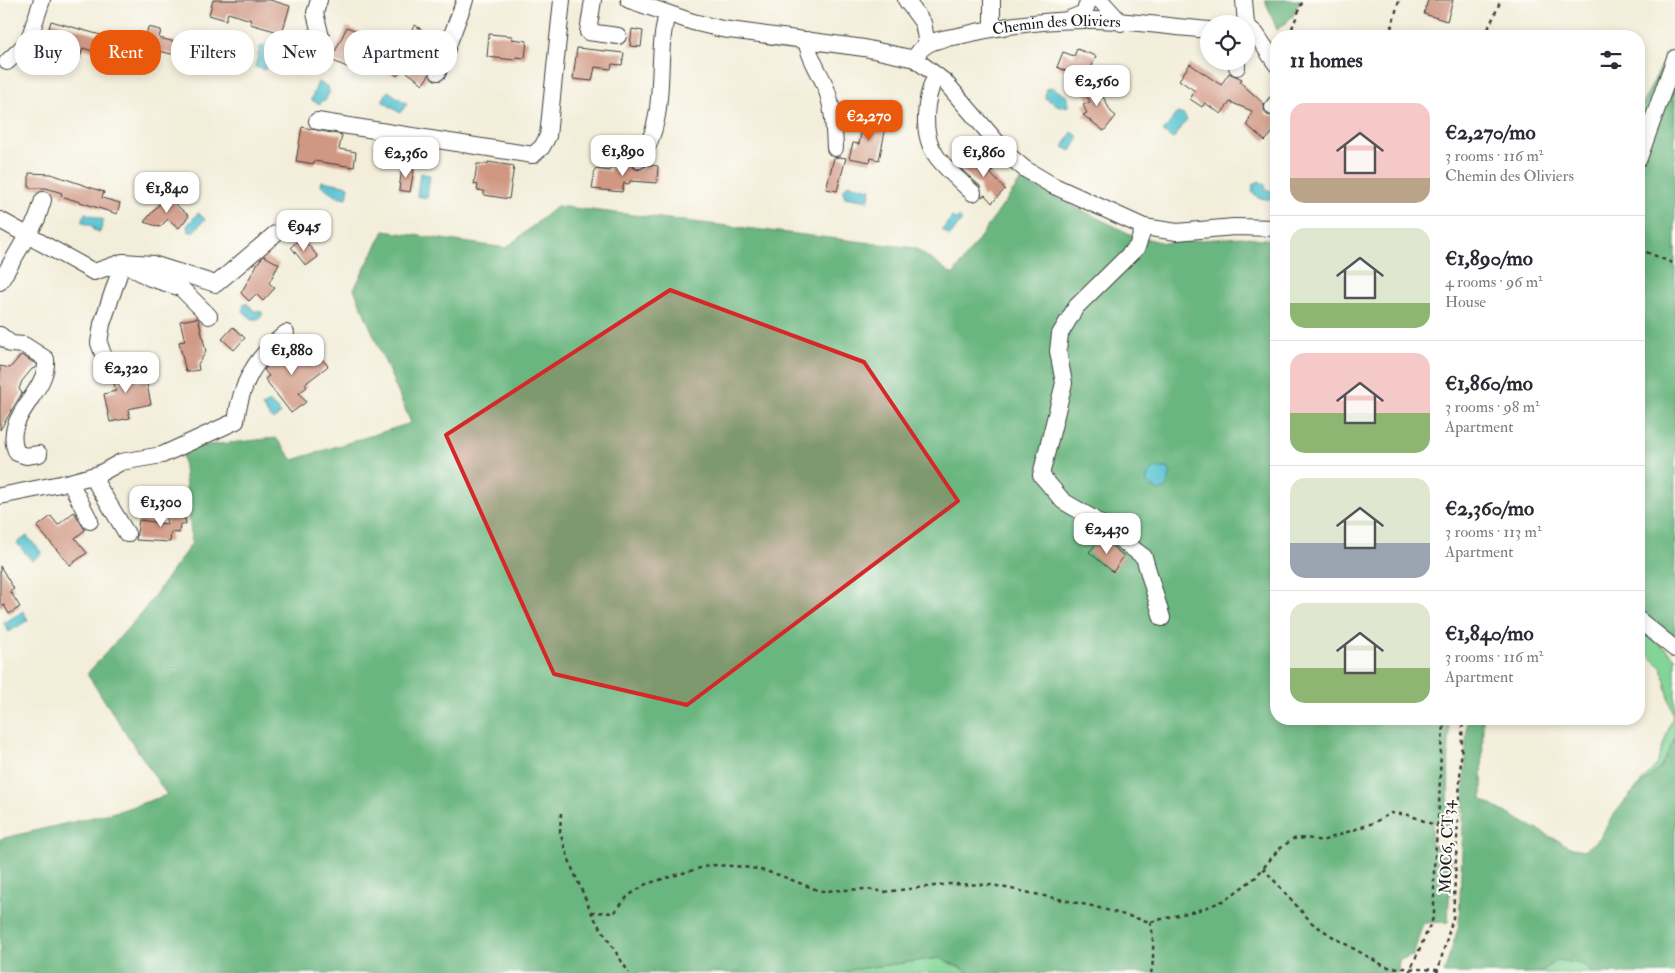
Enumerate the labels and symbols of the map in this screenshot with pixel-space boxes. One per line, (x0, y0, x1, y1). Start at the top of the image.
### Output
street label: Chemin des Oliviers (991, 11, 1121, 40)
pin: €2,560 (1056, 64, 1138, 107)
pin: €2,270 (828, 100, 910, 142)
pin: €1,890 (582, 134, 664, 177)
pin: €2,360 (365, 136, 447, 179)
pin: €1,860 (943, 136, 1025, 178)
pin: €1,840 (126, 172, 208, 214)
pin: €945 (274, 210, 334, 252)
pin: €1,880 (251, 334, 333, 376)
pin: €2,320 (85, 352, 167, 394)
pin: €1,300 (120, 486, 202, 528)
pin: €2,430 (1066, 512, 1148, 555)
street label: MOC6, CT34 (1435, 799, 1459, 894)

